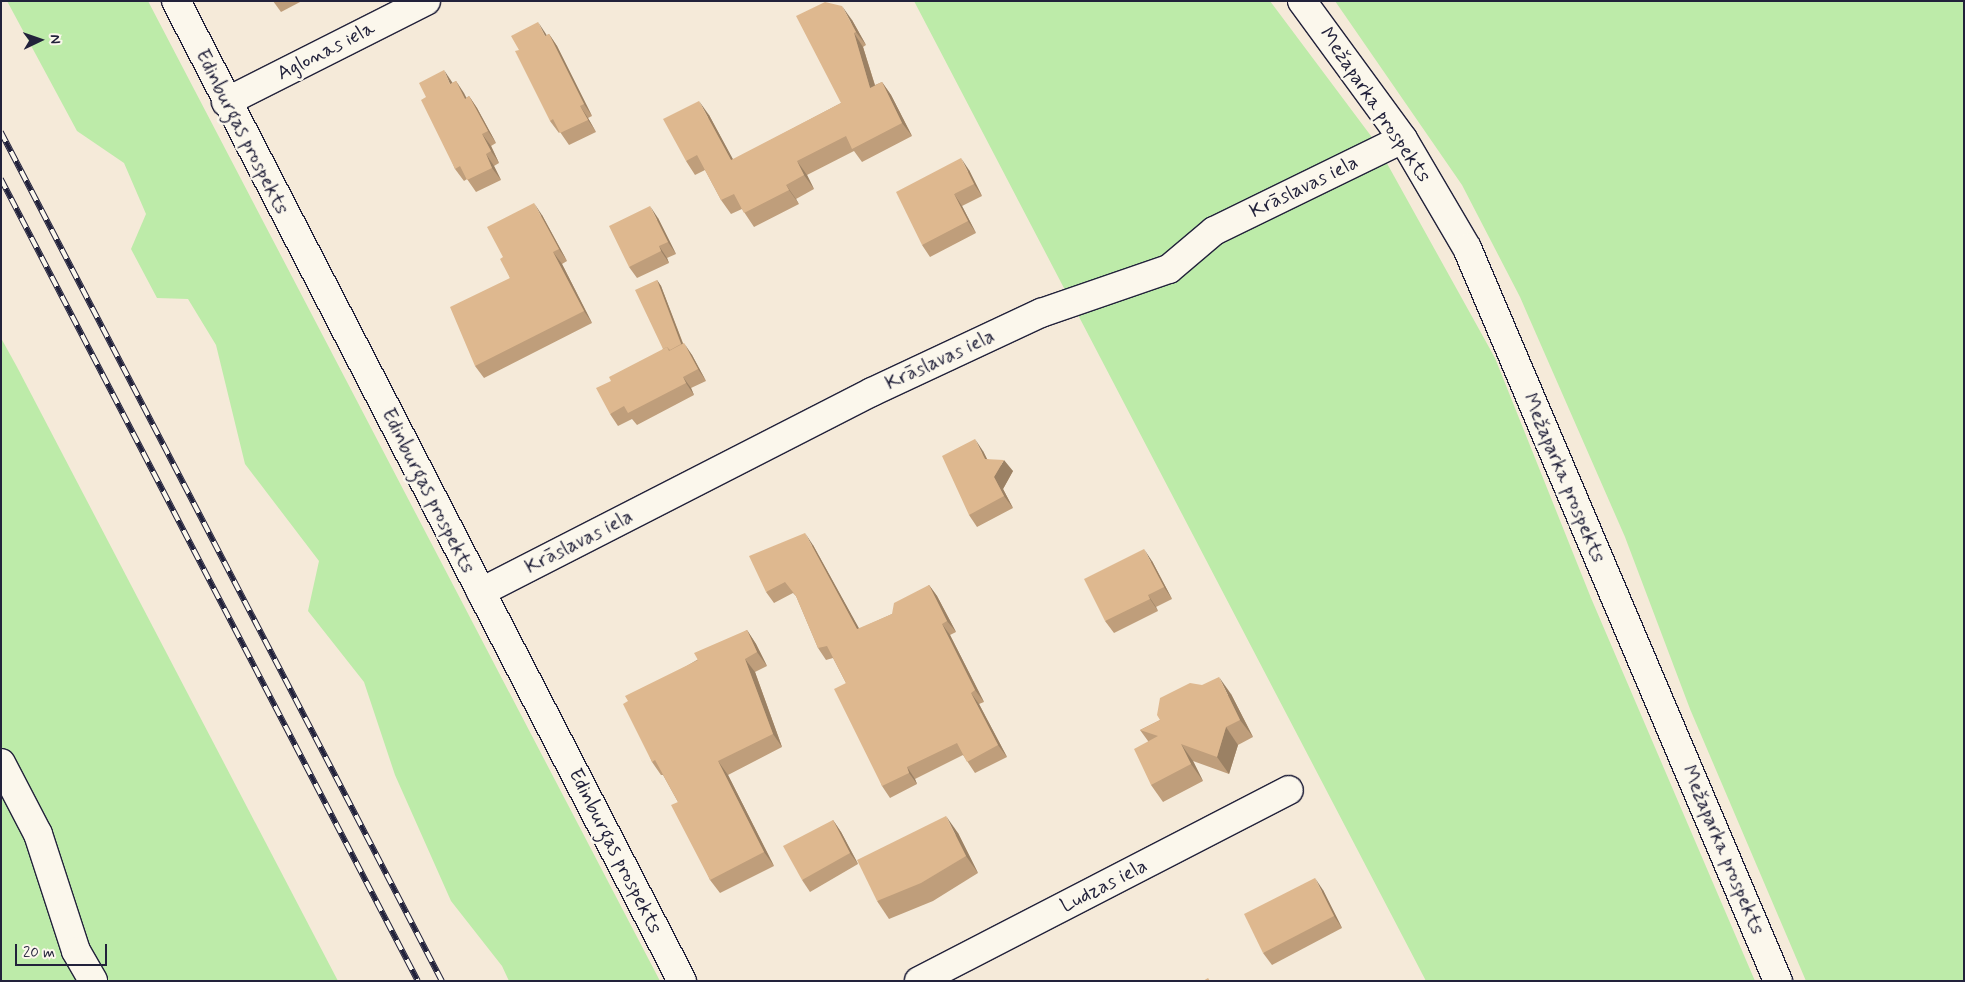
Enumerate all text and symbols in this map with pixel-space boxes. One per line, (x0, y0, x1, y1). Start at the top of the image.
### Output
north arrow (15, 15, 65, 65)
street label: Aglonas iela (273, 16, 379, 86)
street label: Mežaparka prospekts (1314, 23, 1436, 187)
text: N (46, 34, 64, 44)
street label: Edinburgas prospekts (190, 45, 294, 219)
street label: Krāslavas iela (1245, 150, 1363, 224)
street label: Krāslavas iela (881, 324, 999, 396)
street label: Mežaparka prospekts (1517, 390, 1611, 566)
street label: Edinburgas prospekts (376, 404, 480, 578)
street label: Krāslavas iela (521, 504, 637, 580)
street label: Mežaparka prospekts (1676, 762, 1770, 938)
street label: Edinburgas prospekts (563, 764, 667, 938)
street label: Ludzas iela (1056, 854, 1152, 918)
scale bar (18, 934, 110, 966)
text: 20 m (23, 943, 55, 963)

